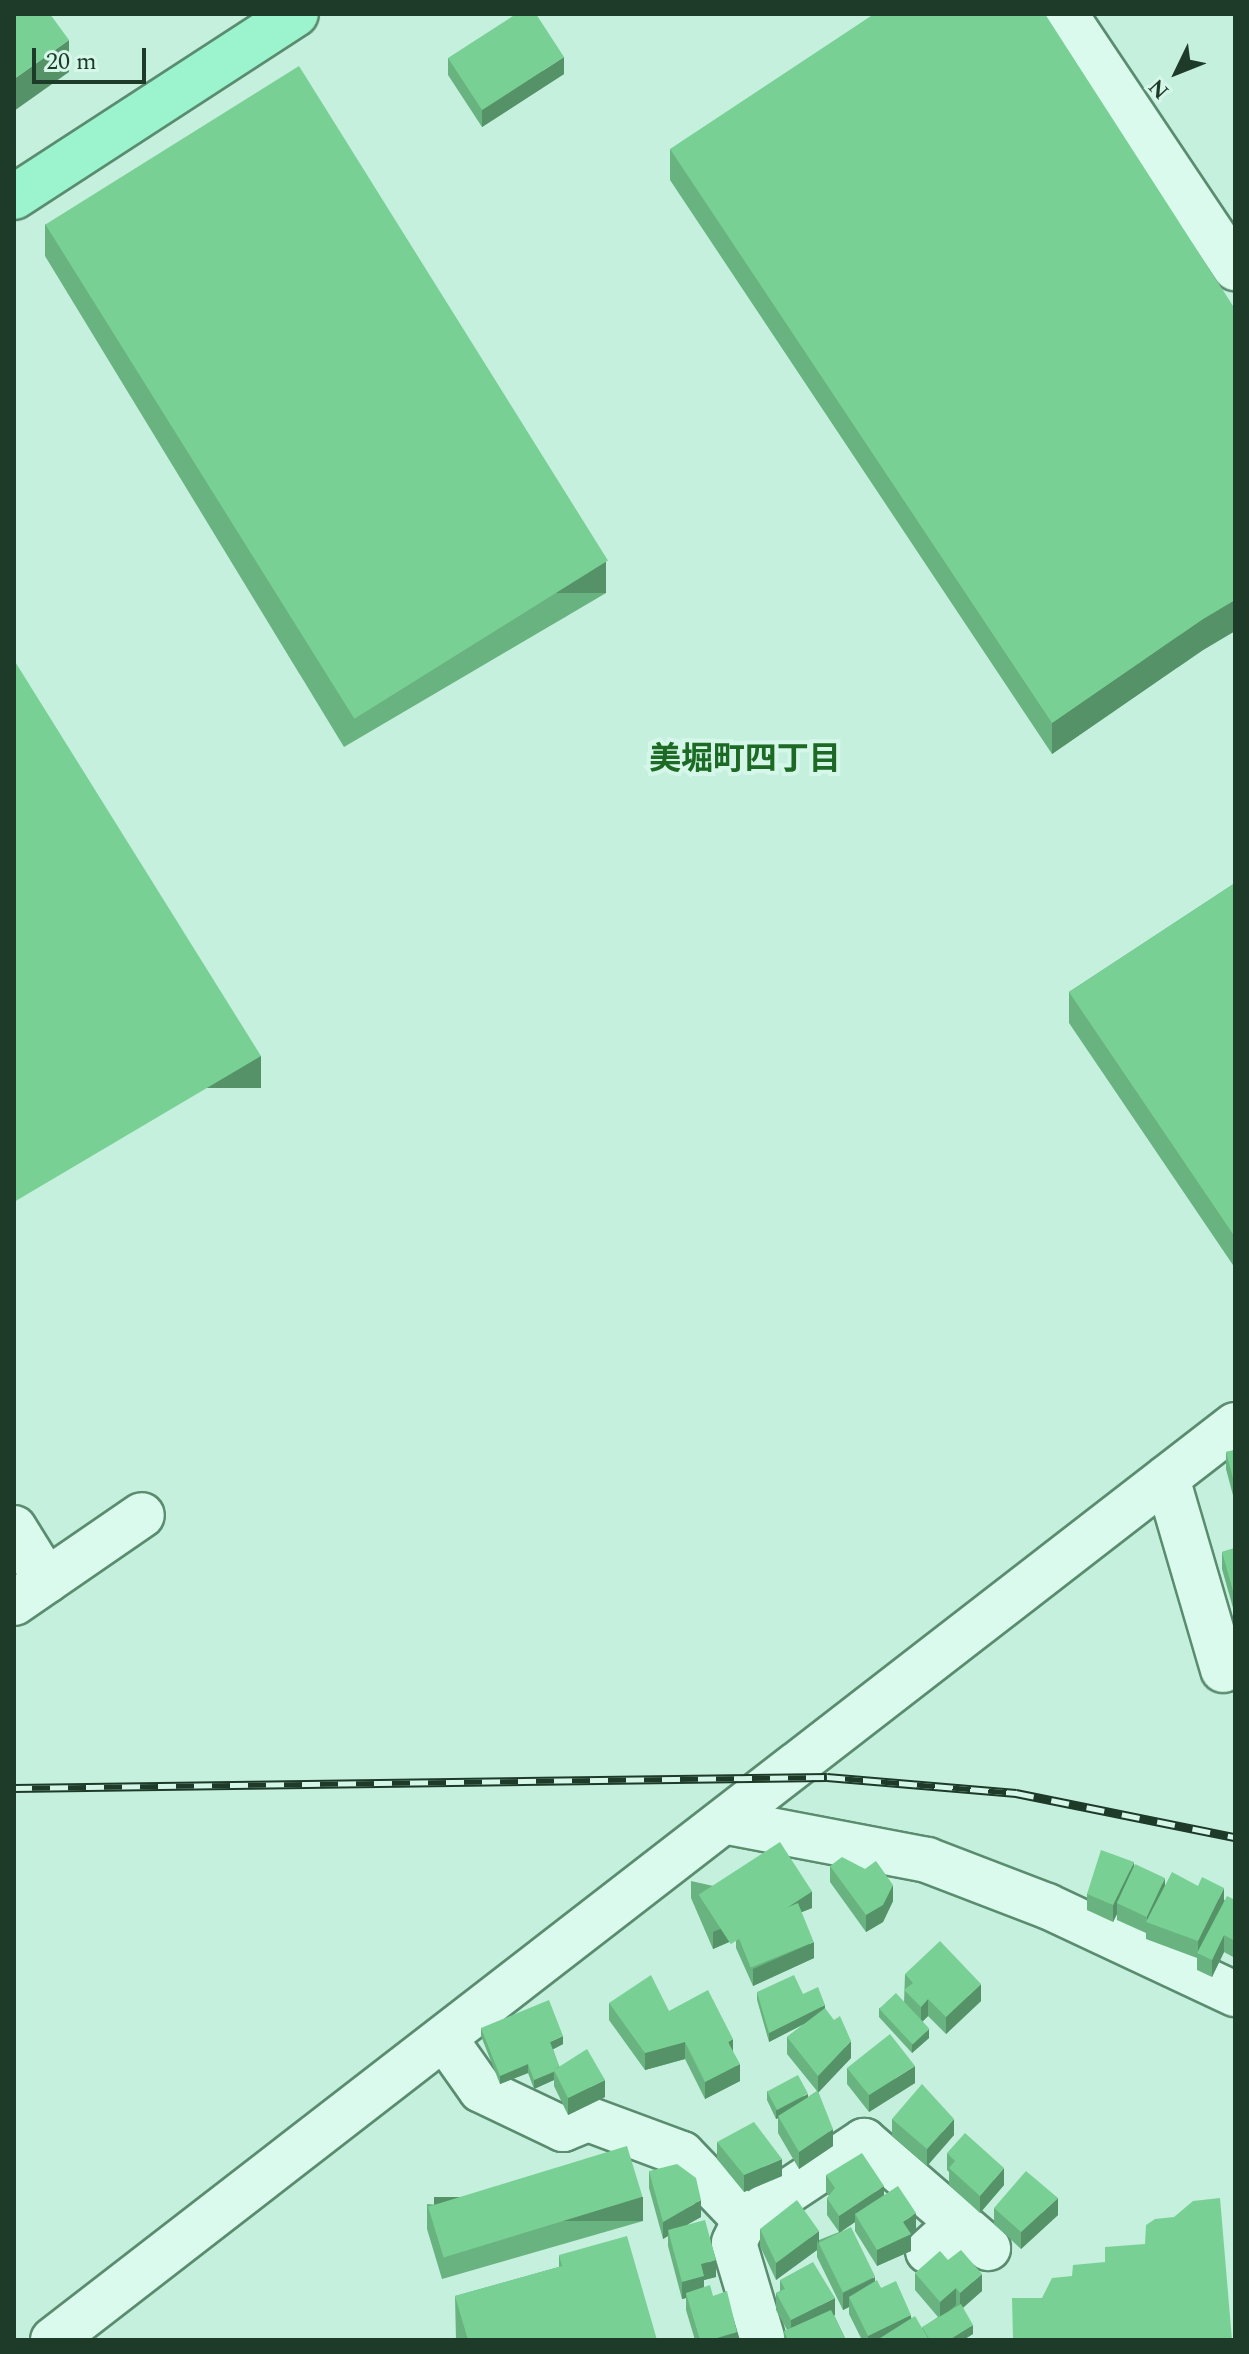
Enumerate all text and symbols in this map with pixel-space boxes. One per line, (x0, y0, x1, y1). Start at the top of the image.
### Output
scale bar (36, 32, 150, 82)
north arrow (1137, 32, 1217, 112)
text: 20 m (46, 44, 97, 80)
text: N (1141, 71, 1177, 107)
district label: 美堀町四丁目 (649, 741, 841, 779)

